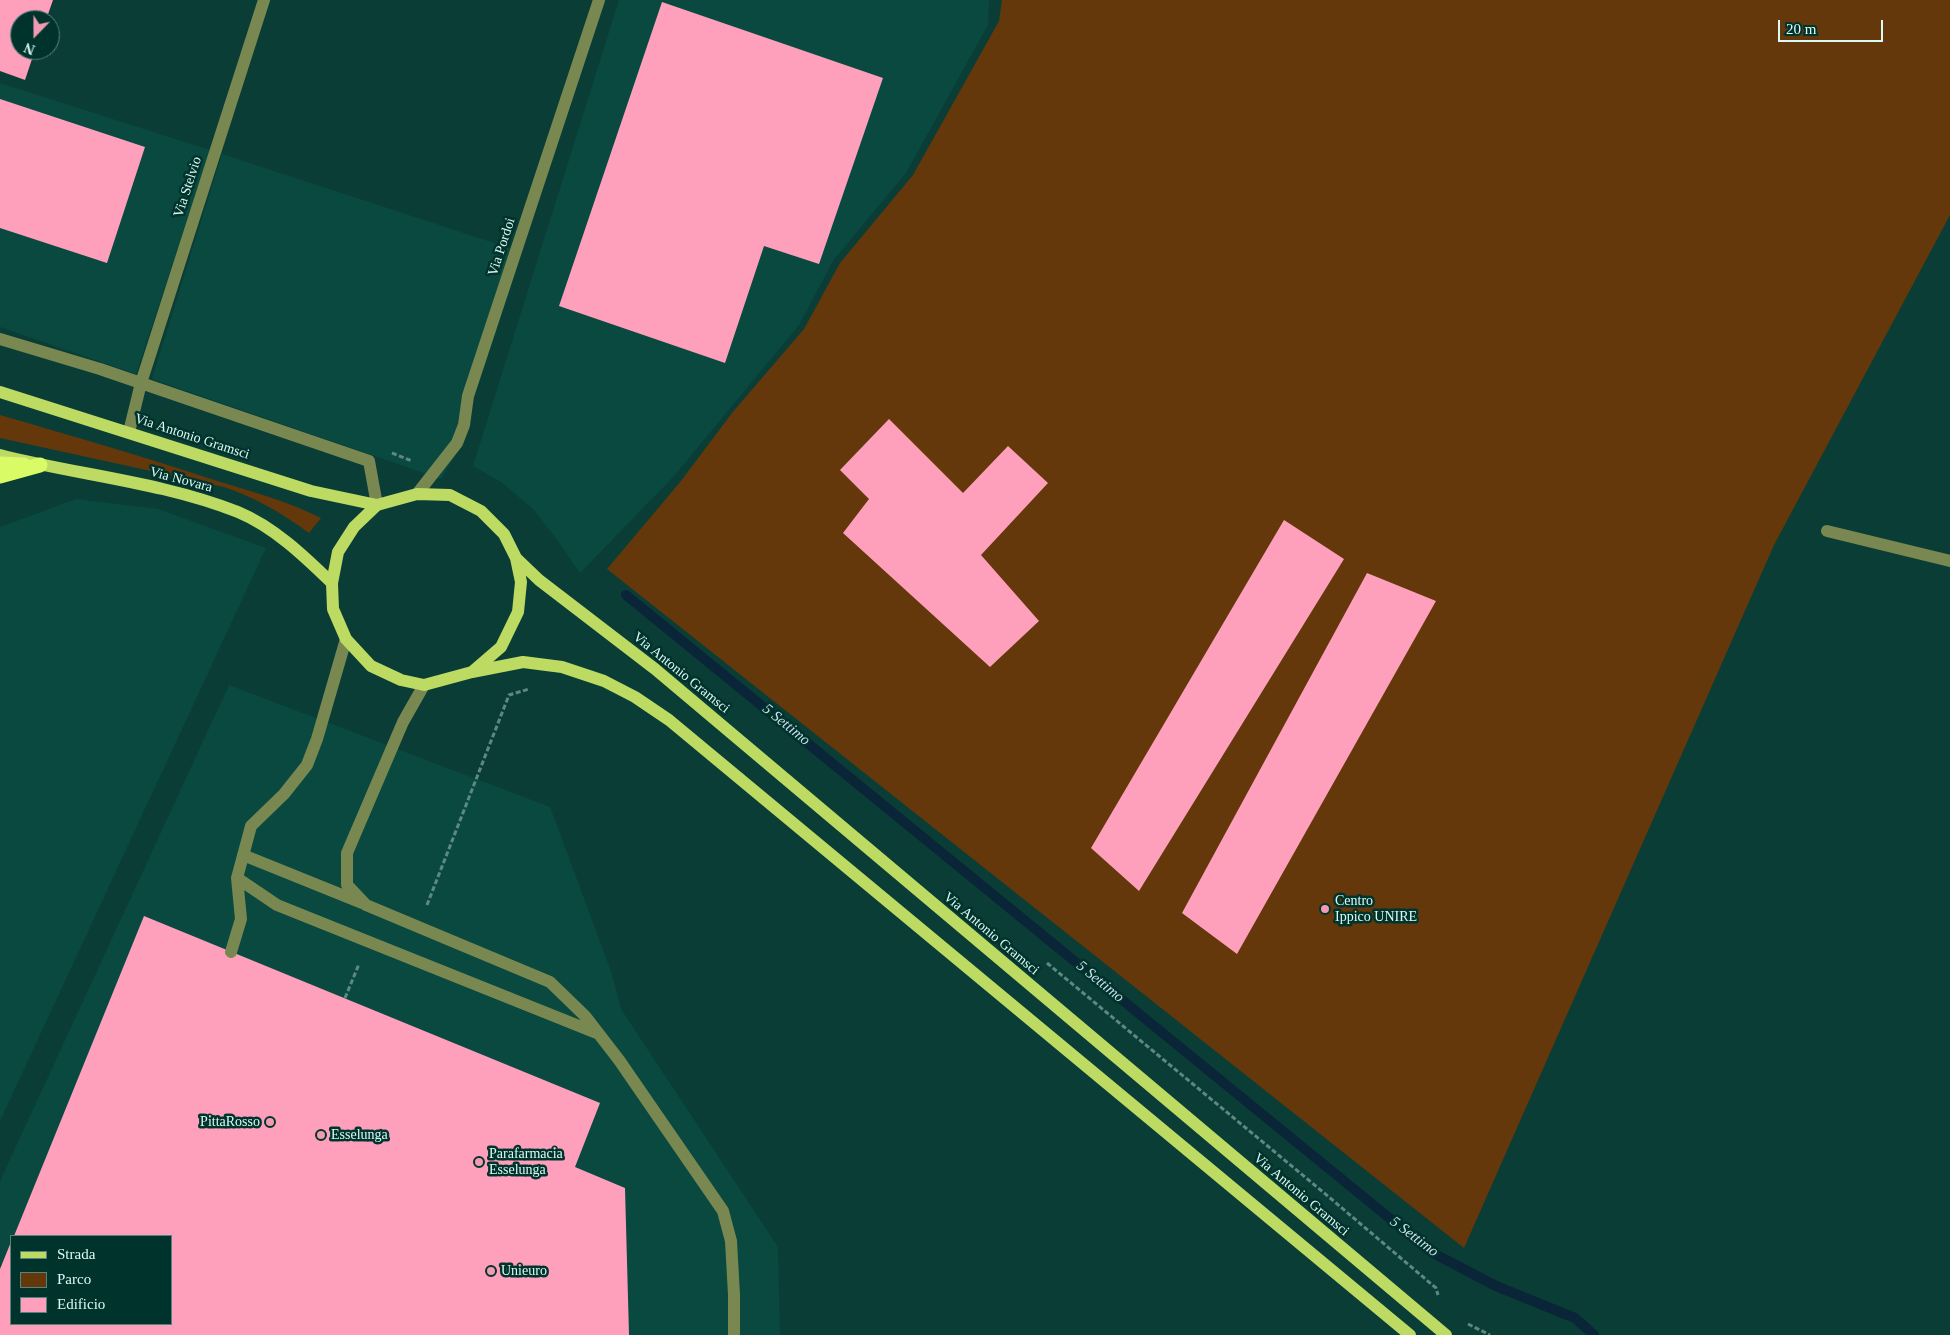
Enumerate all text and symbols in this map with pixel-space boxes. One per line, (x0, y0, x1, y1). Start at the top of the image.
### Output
north arrow (10, 10, 60, 60)
scale bar (1780, 10, 1885, 42)
text: 20 m (1786, 21, 1816, 37)
text: N (22, 40, 37, 57)
street label: Via Stelvio (170, 155, 206, 219)
street label: Via Pordoi (485, 216, 519, 278)
street label: Via Antonio Gramsci (132, 411, 252, 463)
street label: Via Novara (148, 464, 214, 496)
street label: Via Antonio Gramsci (629, 629, 733, 717)
water label: 5 Settimo (758, 700, 814, 750)
street label: Via Antonio Gramsci (940, 889, 1042, 979)
place label: Centro Ippico UNIRE (1335, 893, 1417, 926)
marker: Centro Ippico UNIRE (1319, 903, 1331, 915)
water label: 5 Settimo (1072, 957, 1128, 1007)
place label: PittaRosso (200, 1114, 260, 1130)
marker: PittaRosso (264, 1116, 276, 1128)
place label: Esselunga (331, 1127, 388, 1143)
marker: Esselunga (315, 1129, 327, 1141)
place label: Parafarmacia Esselunga (489, 1146, 563, 1178)
street label: Via Antonio Gramsci (1250, 1150, 1352, 1240)
marker: Parafarmacia Esselunga (473, 1156, 485, 1168)
water label: 5 Settimo (1386, 1213, 1442, 1261)
legend (10, 1235, 172, 1325)
text: Strada (57, 1246, 95, 1262)
place label: Unieuro (501, 1263, 547, 1279)
marker: Unieuro (485, 1265, 497, 1277)
text: Parco (57, 1271, 91, 1287)
text: Edificio (57, 1296, 105, 1312)

